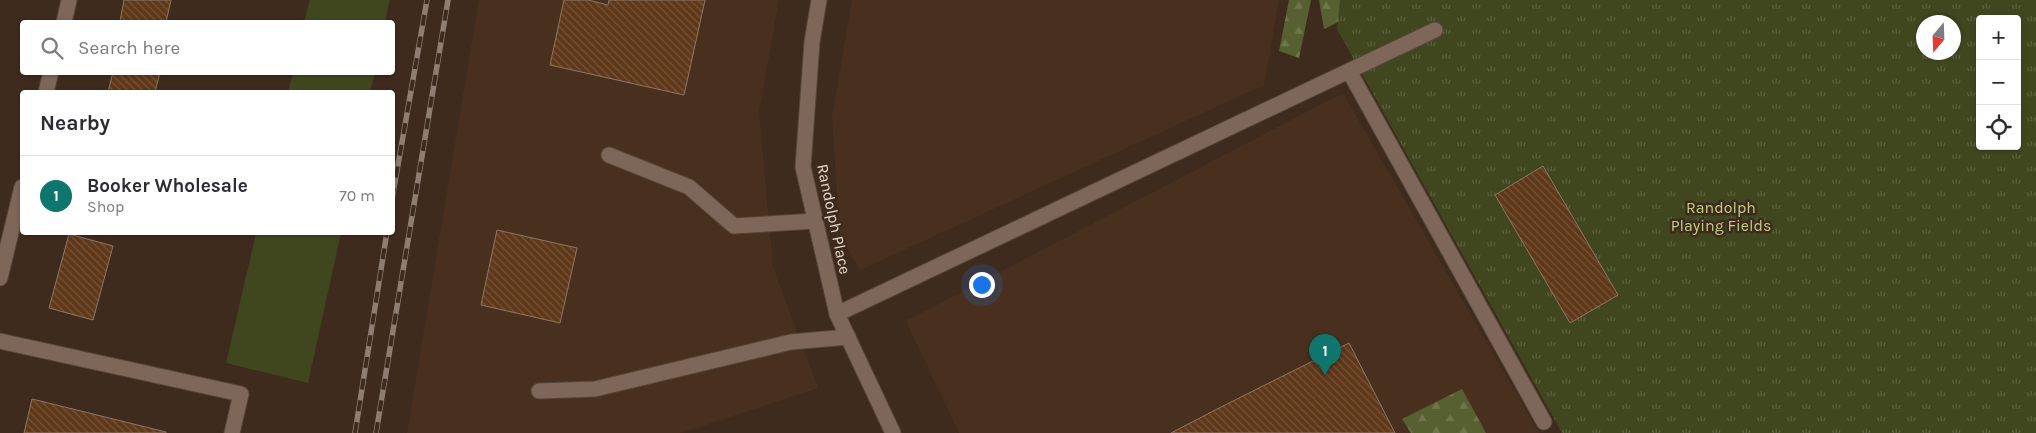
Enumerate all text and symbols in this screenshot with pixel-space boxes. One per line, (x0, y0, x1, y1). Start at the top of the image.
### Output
north arrow (1916, 15, 1961, 60)
map controls (1976, 15, 2021, 150)
button: + (1976, 15, 2021, 60)
search box (20, 20, 395, 75)
icon: search (38, 34, 66, 62)
text: Search here (78, 37, 180, 59)
button: − (1976, 60, 2021, 105)
button: locate (1976, 105, 2021, 150)
text: Nearby (40, 111, 110, 135)
street label: Randolph Place (813, 162, 855, 276)
text: Booker Wholesale (87, 175, 248, 197)
text: 1 (53, 186, 59, 205)
text: 70 m (339, 186, 375, 205)
text: Shop (87, 197, 124, 216)
park label: Randolph Playing Fields (1671, 198, 1771, 235)
your location (969, 272, 995, 298)
pin: 1 (1309, 334, 1341, 375)

